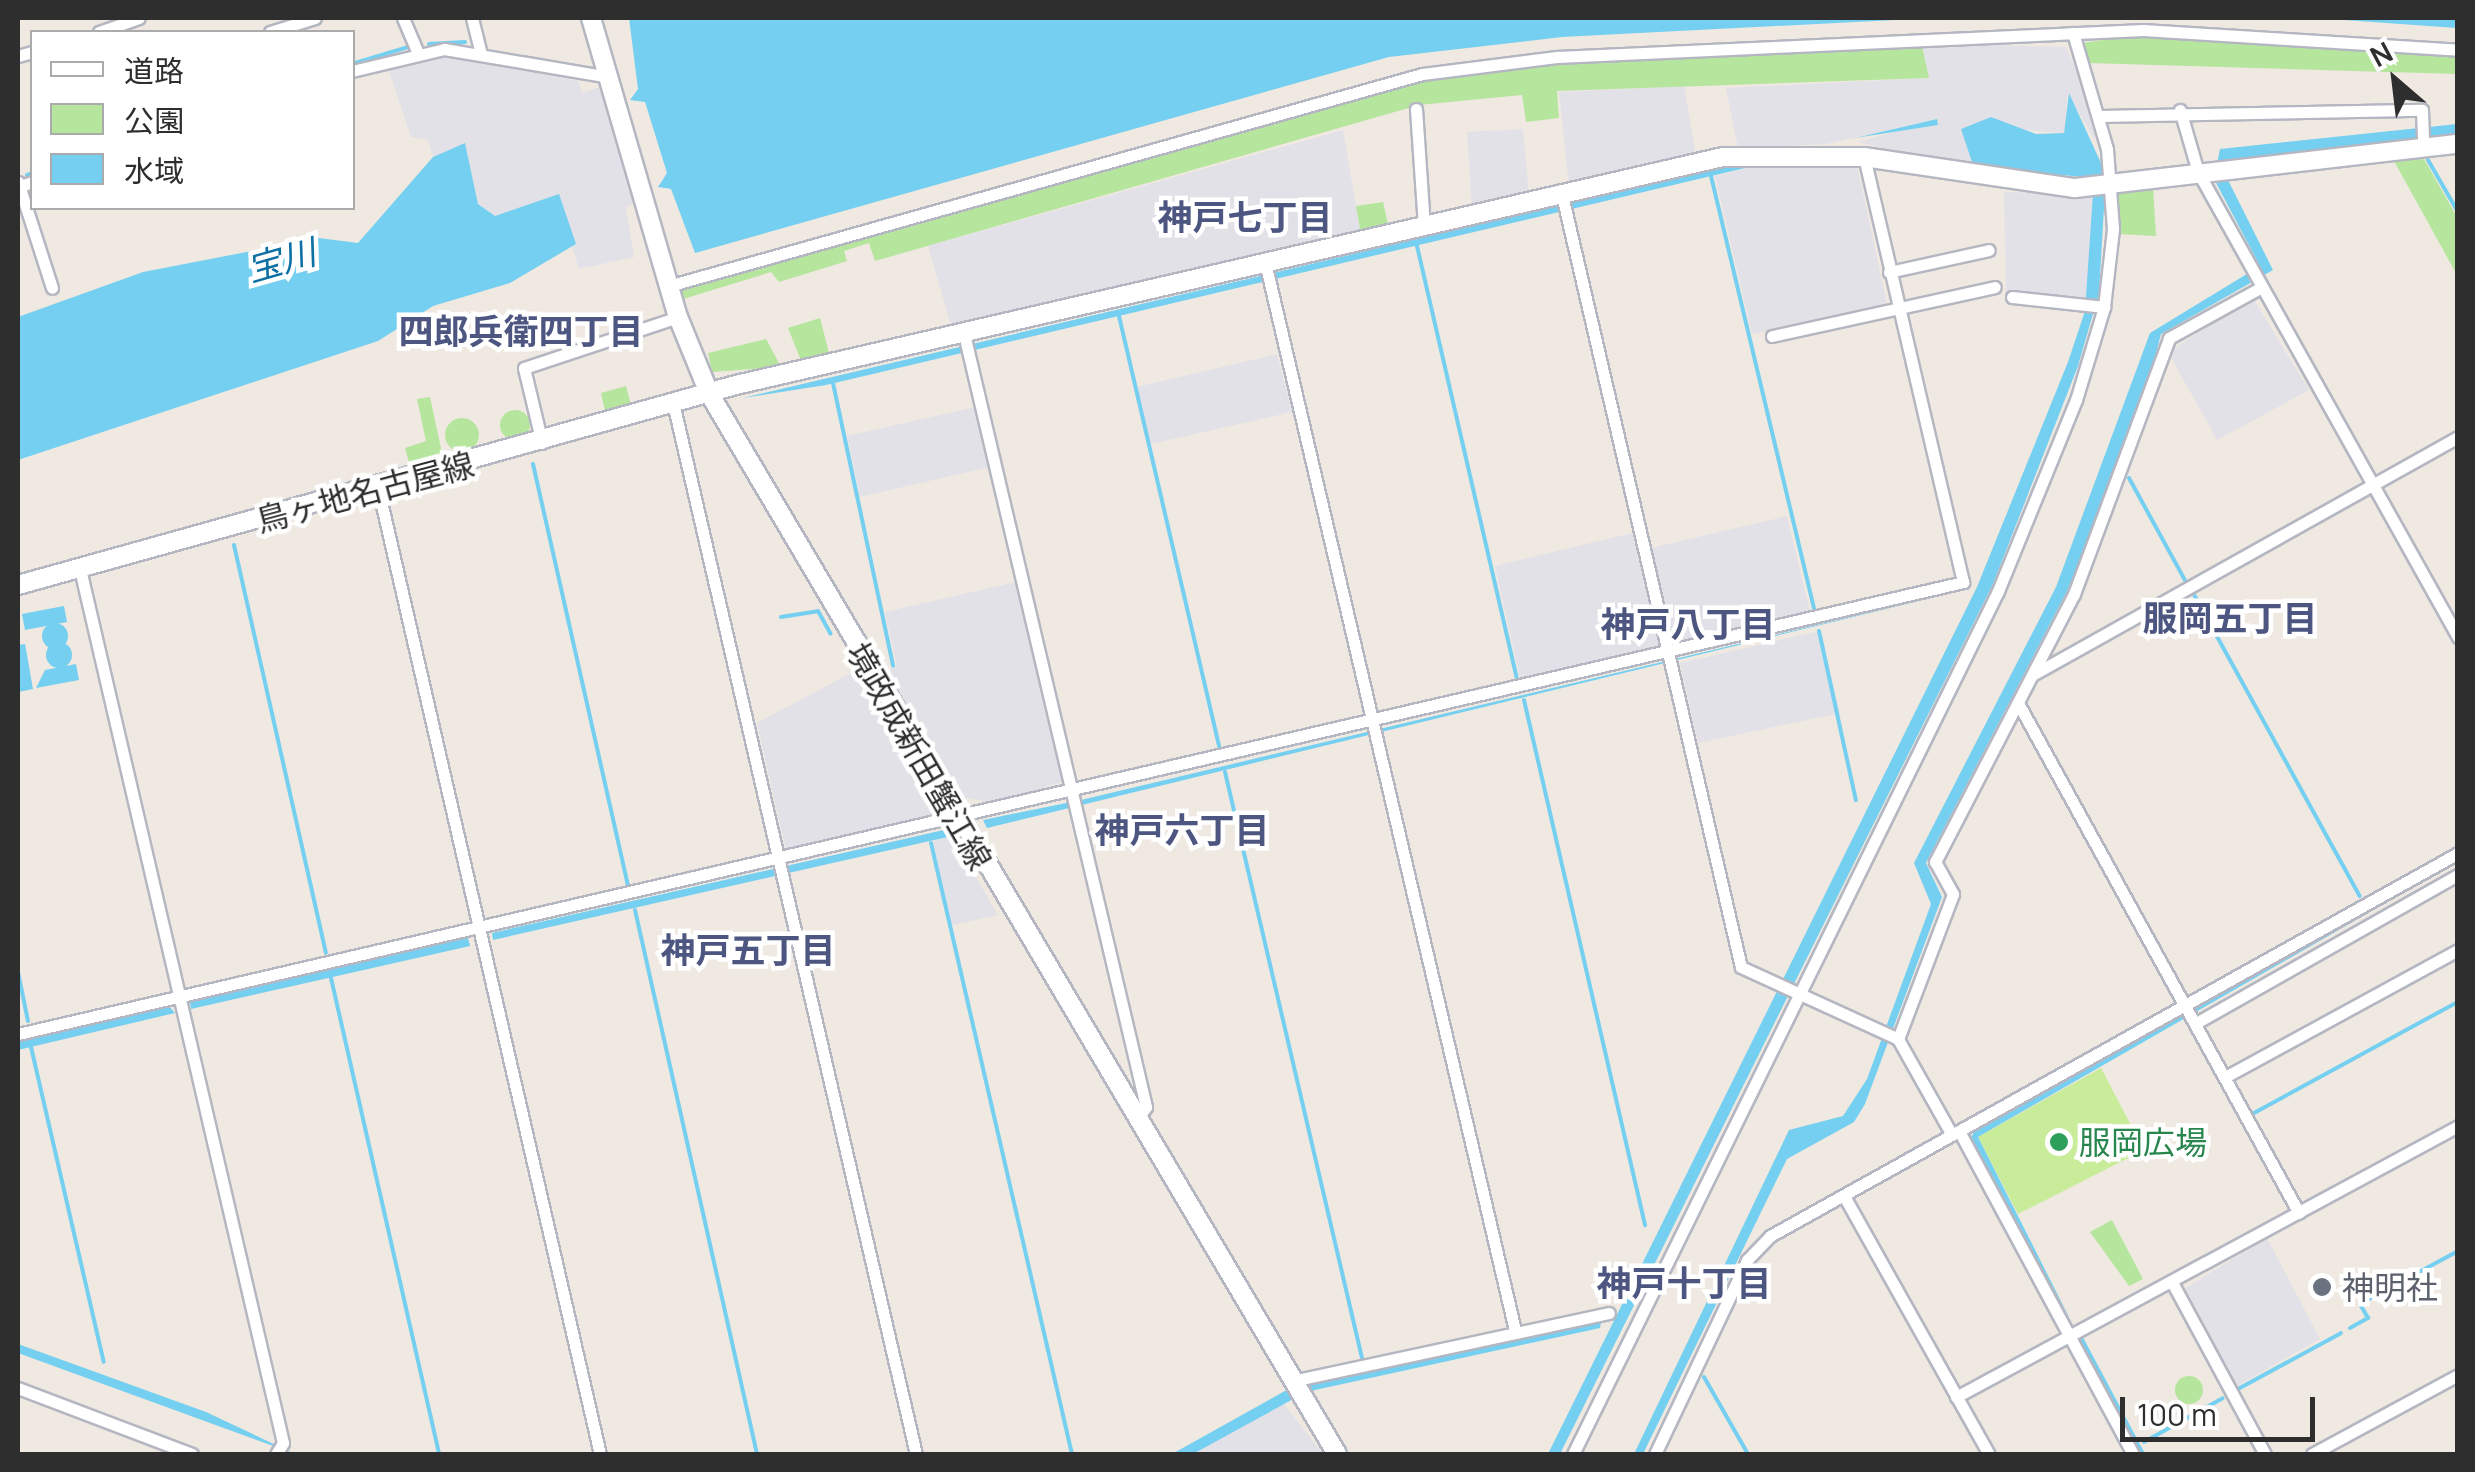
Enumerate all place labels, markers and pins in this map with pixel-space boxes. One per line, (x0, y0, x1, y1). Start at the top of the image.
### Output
place label: 服岡広場 (2079, 1123, 2207, 1161)
marker: 服岡広場 (2048, 1131, 2070, 1153)
place label: 神明社 (2342, 1268, 2438, 1306)
marker: 神明社 (2311, 1276, 2333, 1298)

